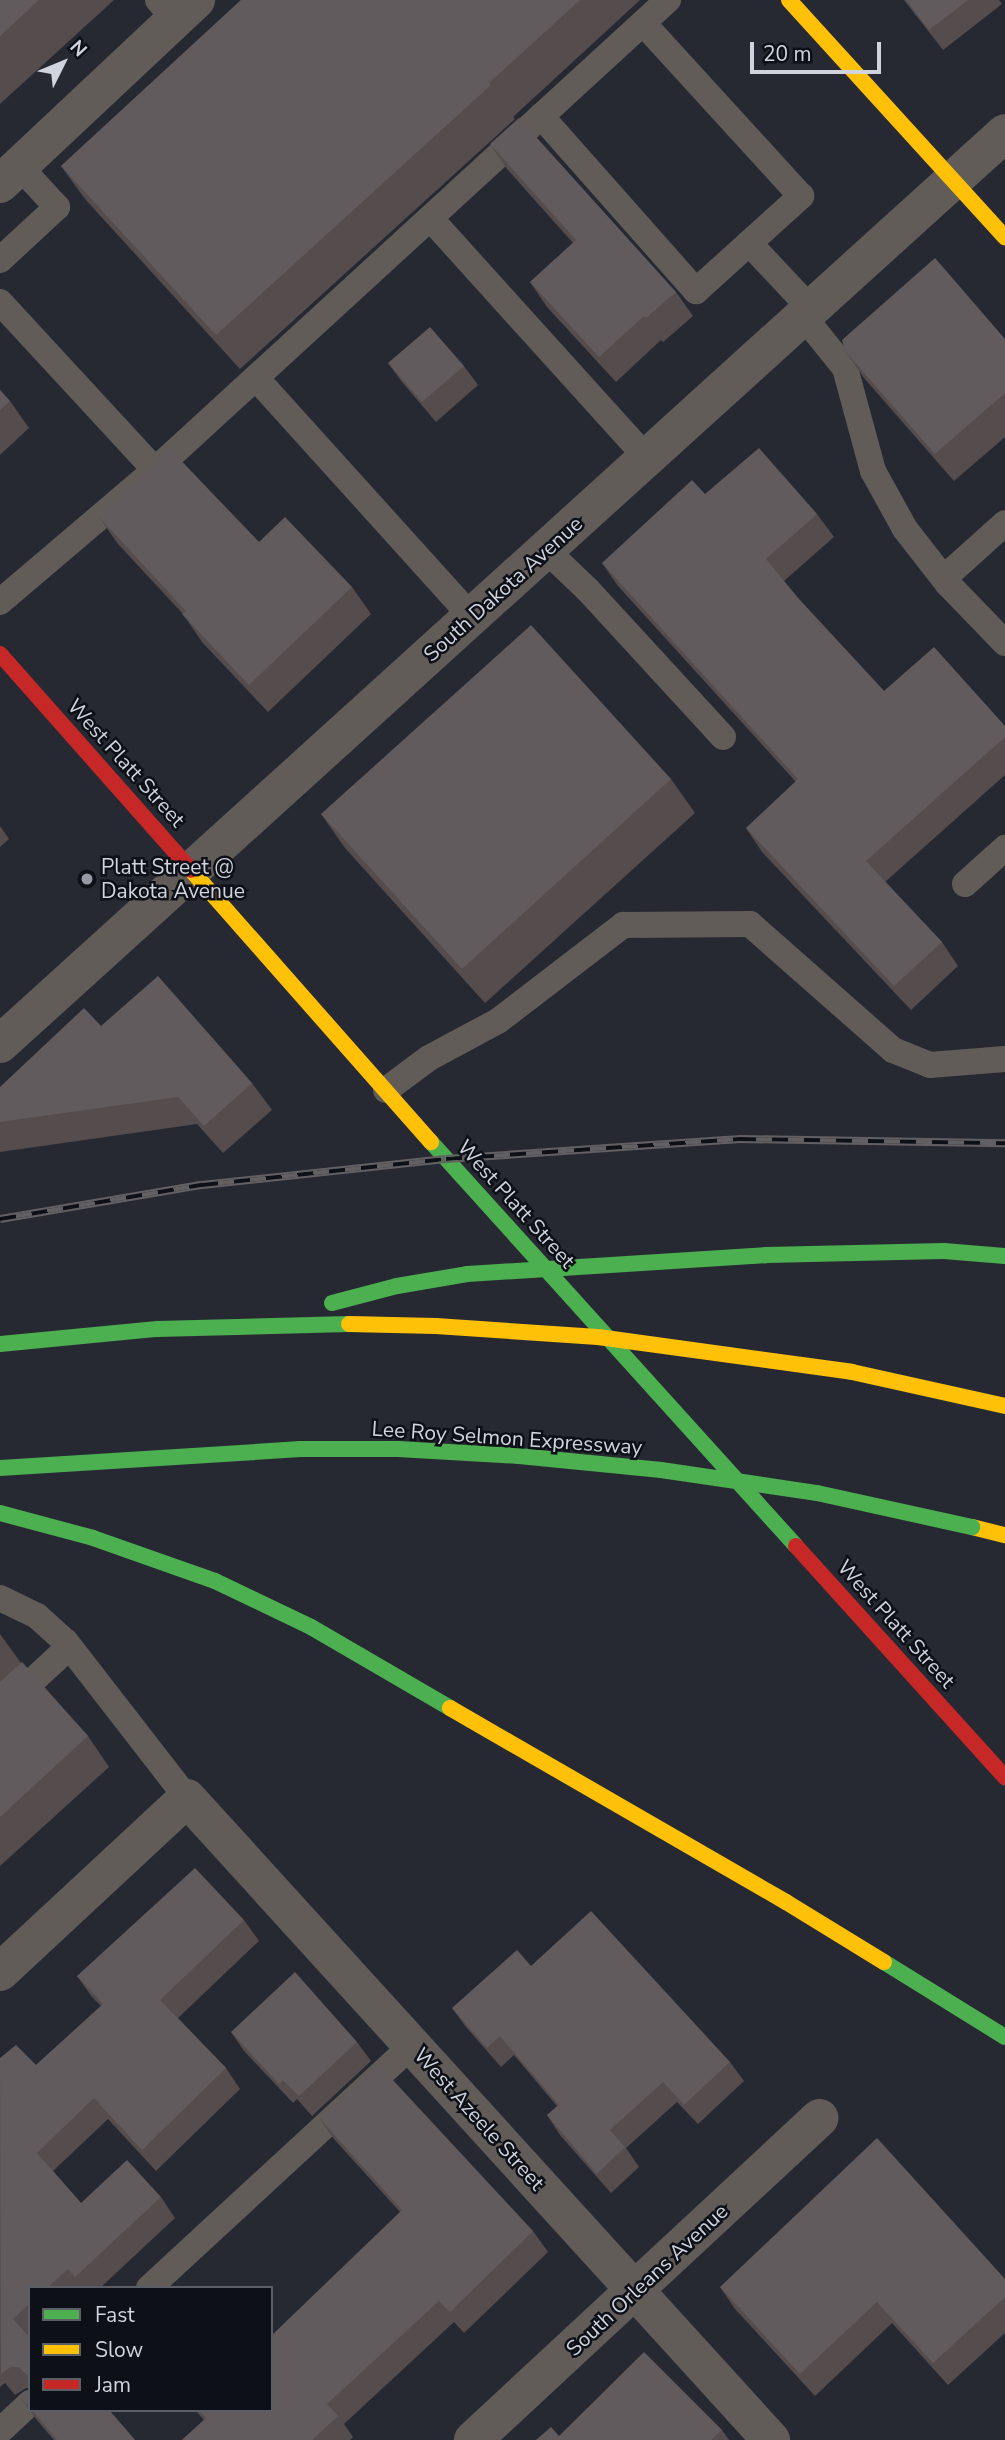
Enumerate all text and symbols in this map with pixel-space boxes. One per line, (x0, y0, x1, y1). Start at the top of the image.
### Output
north arrow (28, 28, 98, 98)
scale bar (753, 28, 884, 72)
text: N (64, 35, 93, 63)
text: 20 m (763, 40, 812, 68)
street label: South Dakota Avenue (418, 511, 588, 667)
street label: West Platt Street (62, 694, 190, 832)
place label: Platt Street @ Dakota Avenue (101, 854, 245, 904)
marker: Platt Street @ Dakota Avenue (79, 871, 95, 887)
street label: West Platt Street (452, 1135, 580, 1273)
street label: Lee Roy Selmon Expressway (371, 1416, 643, 1460)
street label: West Platt Street (832, 1555, 960, 1693)
street label: West Azeele Street (408, 2043, 550, 2195)
street label: South Orleans Avenue (561, 2199, 733, 2361)
legend (28, 2286, 273, 2412)
text: Fast (95, 2301, 135, 2329)
text: Slow (95, 2336, 143, 2364)
text: Jam (95, 2371, 131, 2399)

